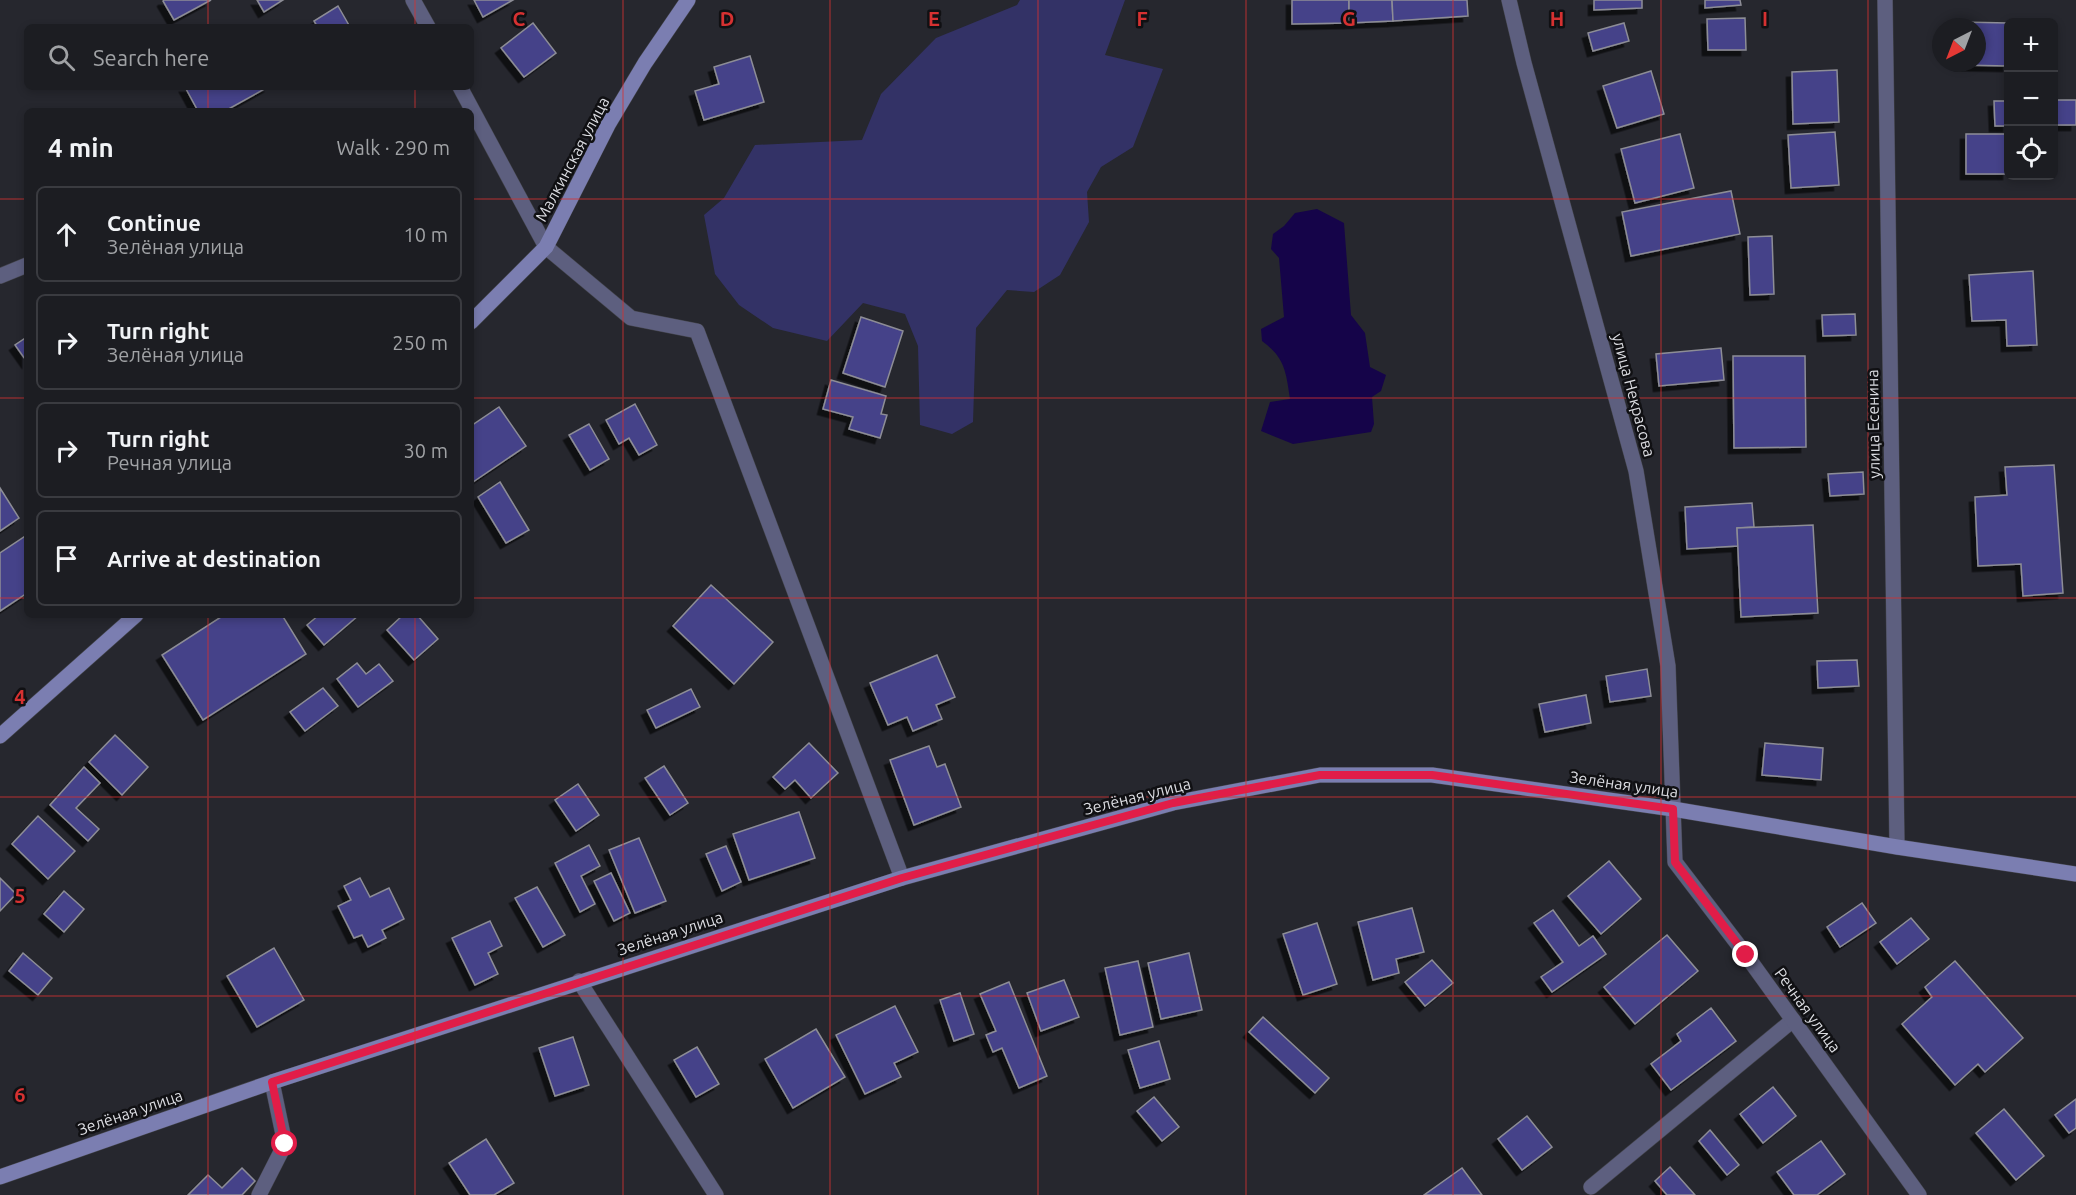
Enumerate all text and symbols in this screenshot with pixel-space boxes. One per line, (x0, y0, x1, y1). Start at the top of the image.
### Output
text: C (513, 7, 526, 30)
text: D (720, 7, 734, 30)
text: E (928, 7, 940, 30)
text: F (1136, 7, 1148, 30)
text: G (1342, 7, 1356, 30)
text: H (1550, 7, 1564, 30)
text: I (1762, 7, 1768, 30)
north arrow (1932, 18, 1986, 72)
map controls (2004, 18, 2058, 180)
button: + (2004, 18, 2058, 72)
search box (24, 24, 474, 90)
icon: search (45, 41, 78, 74)
text: Search here (93, 45, 209, 70)
button: − (2004, 72, 2058, 126)
street label: Малкинская улица (532, 94, 612, 224)
button: locate (2004, 126, 2058, 180)
text: 4 min (48, 133, 114, 162)
text: Walk · 290 m (337, 136, 450, 159)
text: Continue (107, 210, 201, 235)
icon: ahead (50, 218, 83, 251)
text: 10 m (404, 223, 448, 246)
text: Зелёная улица (107, 235, 244, 258)
text: Turn right (107, 318, 209, 343)
icon: right (50, 326, 83, 359)
text: 250 m (392, 331, 448, 354)
street label: улица Некрасова (1609, 331, 1659, 459)
text: Зелёная улица (107, 343, 244, 366)
street label: улица Есенина (1863, 369, 1883, 479)
text: Turn right (107, 426, 209, 451)
icon: right (50, 434, 83, 467)
text: 30 m (404, 439, 448, 462)
text: Речная улица (107, 451, 232, 474)
icon: arrive (50, 542, 83, 575)
text: Arrive at destination (107, 546, 321, 571)
text: 4 (14, 685, 26, 708)
street label: Зелёная улица (1568, 767, 1680, 801)
street label: Зелёная улица (1082, 774, 1192, 818)
text: 5 (14, 884, 26, 907)
street label: Зелёная улица (615, 908, 725, 958)
route end (1732, 941, 1758, 967)
street label: Речная улица (1771, 964, 1845, 1056)
text: 6 (14, 1083, 26, 1106)
street label: Зелёная улица (75, 1086, 185, 1138)
route start (271, 1130, 297, 1156)

